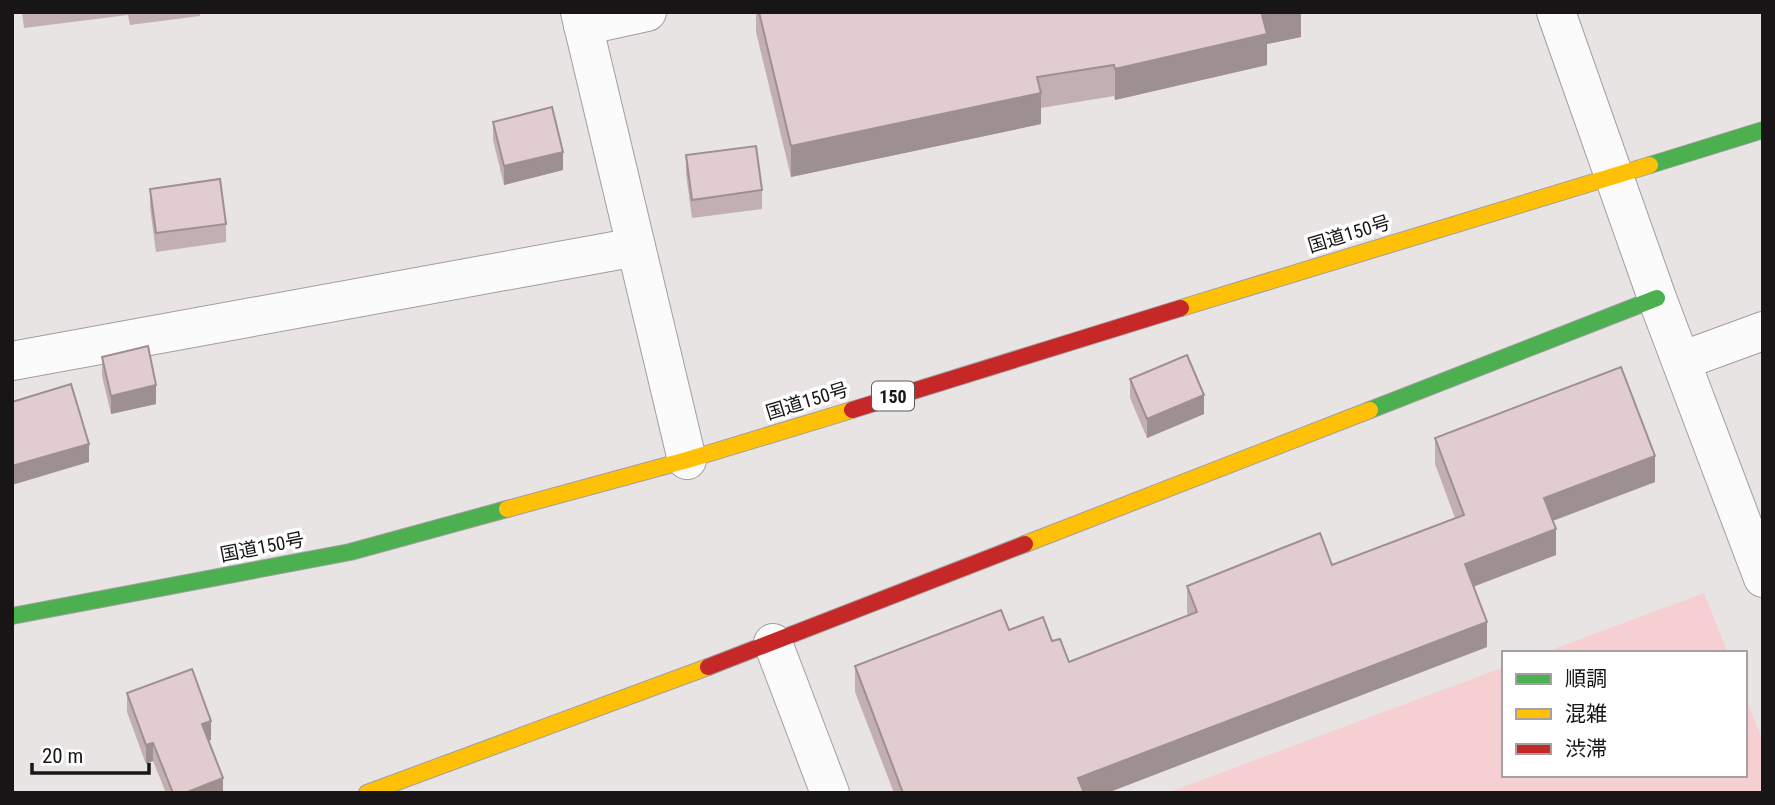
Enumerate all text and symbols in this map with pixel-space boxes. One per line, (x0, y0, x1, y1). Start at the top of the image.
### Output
street label: 国道150号 (1305, 211, 1393, 257)
street label: 国道150号 (763, 378, 851, 424)
road number: 150 (872, 382, 914, 410)
street label: 国道150号 (218, 528, 306, 566)
legend (1502, 651, 1747, 777)
text: 順調 (1565, 667, 1607, 691)
text: 混雑 (1565, 702, 1607, 726)
scale bar (32, 732, 149, 776)
text: 渋滞 (1565, 737, 1607, 761)
text: 20 m (42, 744, 83, 768)

